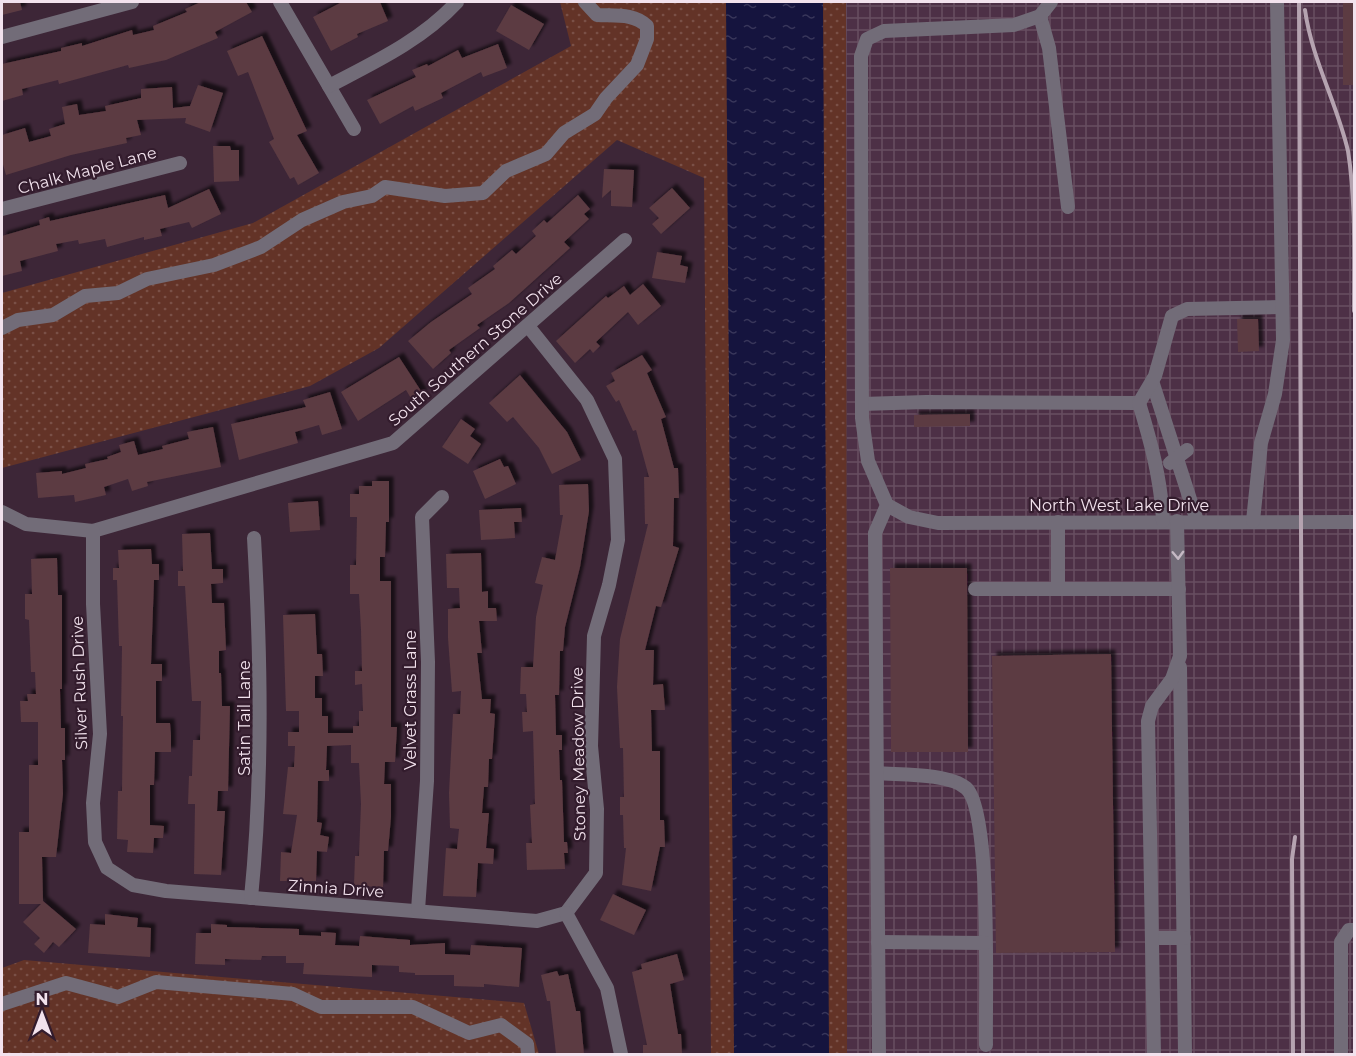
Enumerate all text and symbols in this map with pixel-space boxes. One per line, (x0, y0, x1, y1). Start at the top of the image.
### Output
street label: Chalk Maple Lane (16, 143, 159, 198)
street label: South Southern Stone Drive (385, 269, 566, 430)
street label: North West Lake Drive (1029, 496, 1209, 515)
one-way arrow (1172, 550, 1185, 559)
street label: Silver Rush Drive (68, 616, 91, 750)
street label: Velvet Grass Lane (401, 630, 420, 770)
street label: Satin Tail Lane (235, 660, 254, 776)
street label: Stoney Meadow Drive (567, 667, 590, 841)
street label: Zinnia Drive (287, 876, 385, 901)
north arrow (12, 984, 72, 1044)
text: N (36, 990, 48, 1009)

